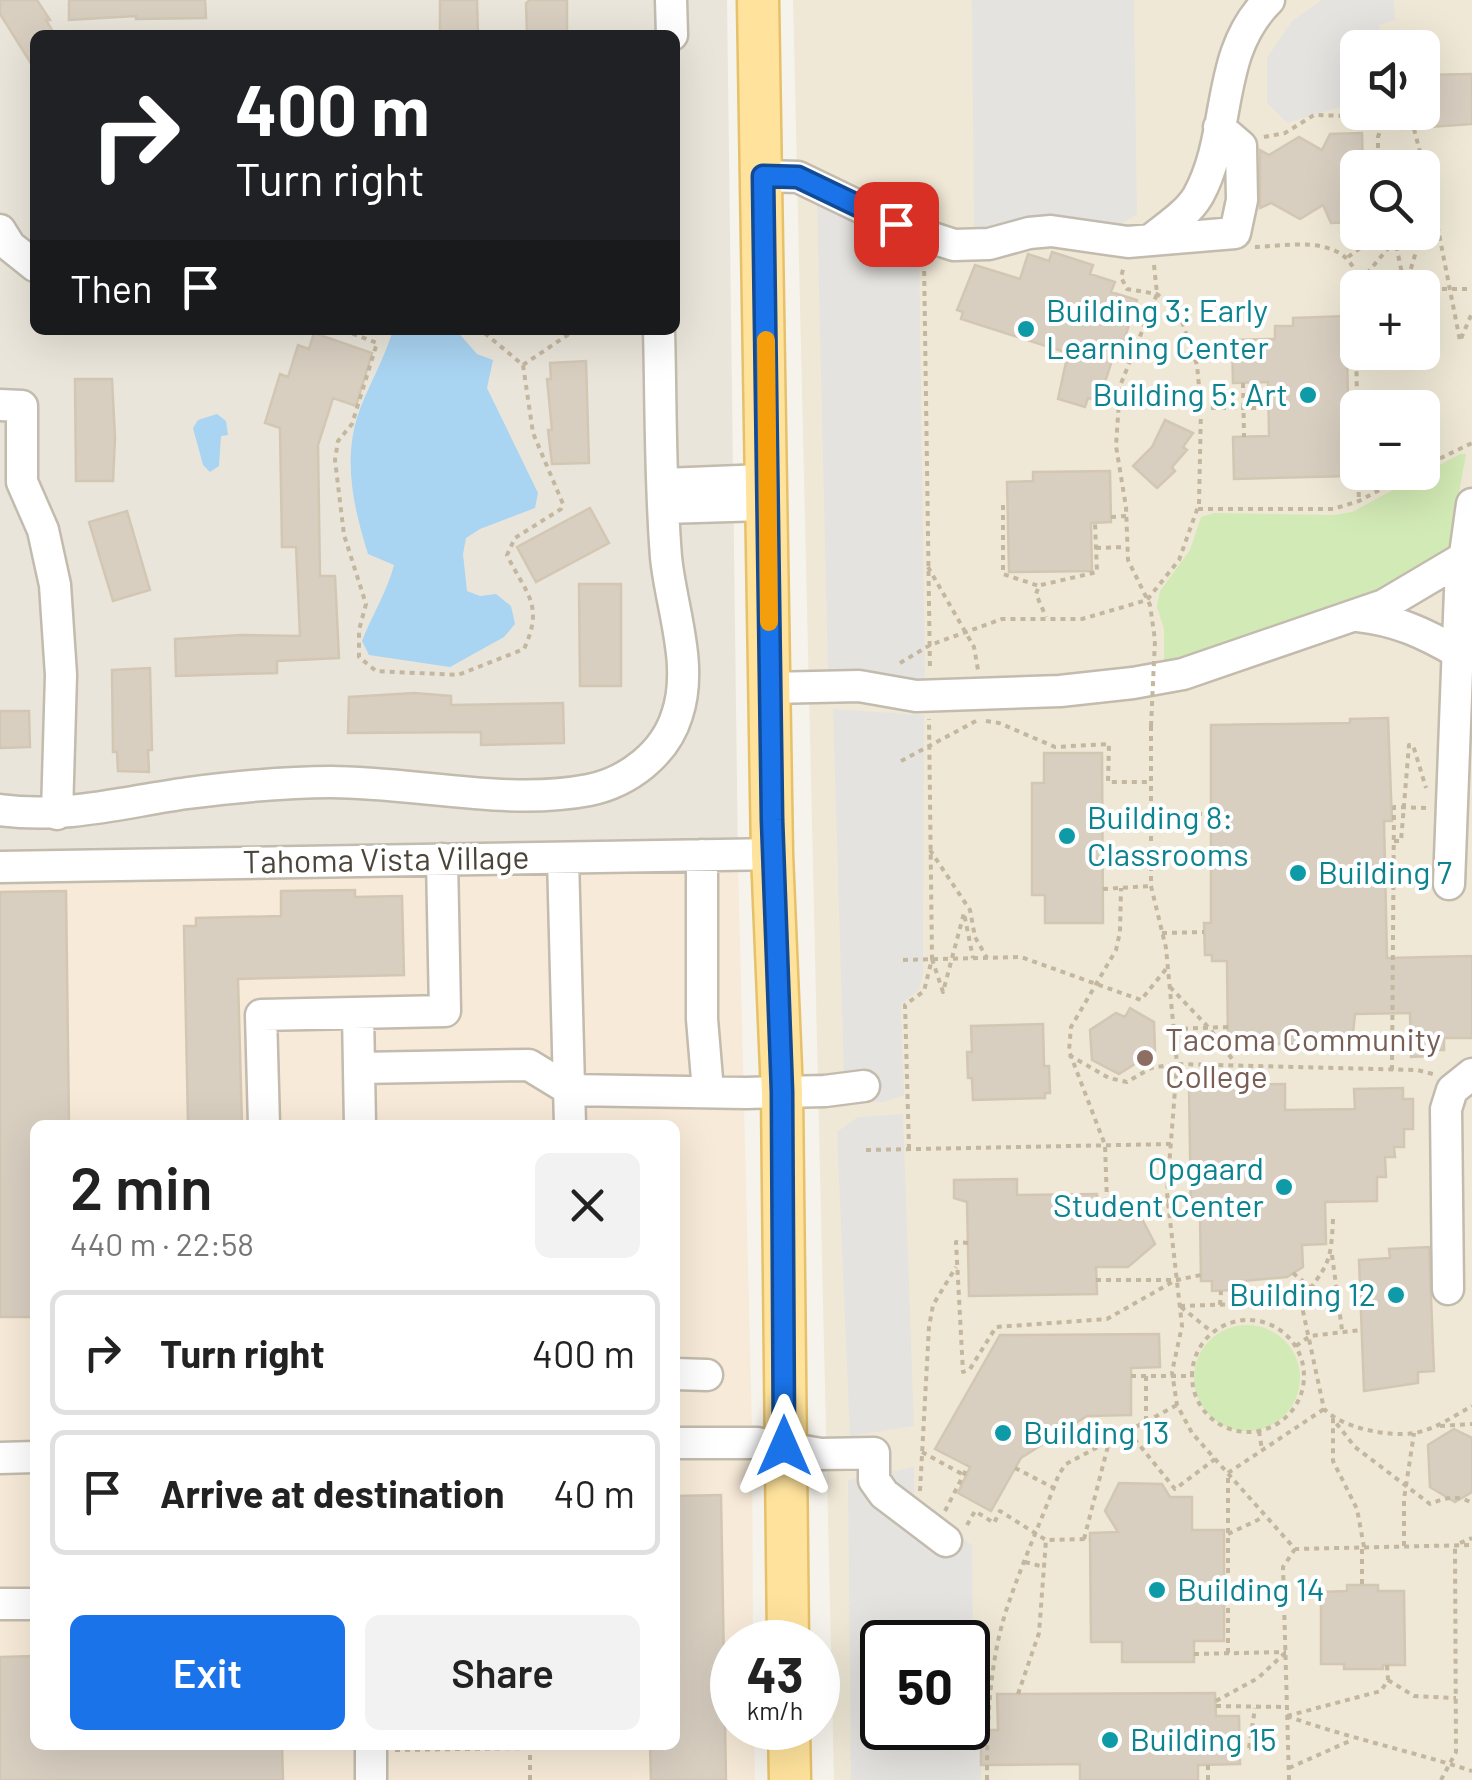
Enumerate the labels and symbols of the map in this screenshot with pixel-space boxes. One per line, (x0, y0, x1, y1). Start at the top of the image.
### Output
pin (854, 182, 939, 267)
place label: Building 3: Early Learning Center (1046, 290, 1269, 365)
marker: Building 3: Early Learning Center (1015, 318, 1037, 340)
place label: Building 5: Art (1092, 374, 1288, 412)
marker: Building 5: Art (1297, 384, 1319, 406)
place label: Building 8: Classrooms (1087, 797, 1249, 872)
marker: Building 8: Classrooms (1056, 825, 1078, 847)
street label: Tahoma Vista Village (242, 837, 530, 880)
place label: Building 7 (1318, 852, 1452, 890)
marker: Building 7 (1287, 862, 1309, 884)
place label: Tacoma Community College (1165, 1019, 1441, 1094)
marker: Tacoma Community College (1134, 1047, 1156, 1069)
place label: Opgaard Student Center (1053, 1148, 1264, 1223)
marker: Opgaard Student Center (1273, 1176, 1295, 1198)
place label: Building 12 (1229, 1274, 1376, 1312)
marker: Building 12 (1385, 1284, 1407, 1306)
position arrow (732, 1394, 836, 1498)
place label: Building 13 (1023, 1412, 1169, 1450)
marker: Building 13 (992, 1422, 1014, 1444)
place label: Building 14 (1177, 1569, 1325, 1607)
marker: Building 14 (1146, 1579, 1168, 1601)
speed limit sign: 50 (860, 1620, 990, 1750)
place label: Building 15 (1130, 1719, 1276, 1757)
marker: Building 15 (1099, 1729, 1121, 1751)

